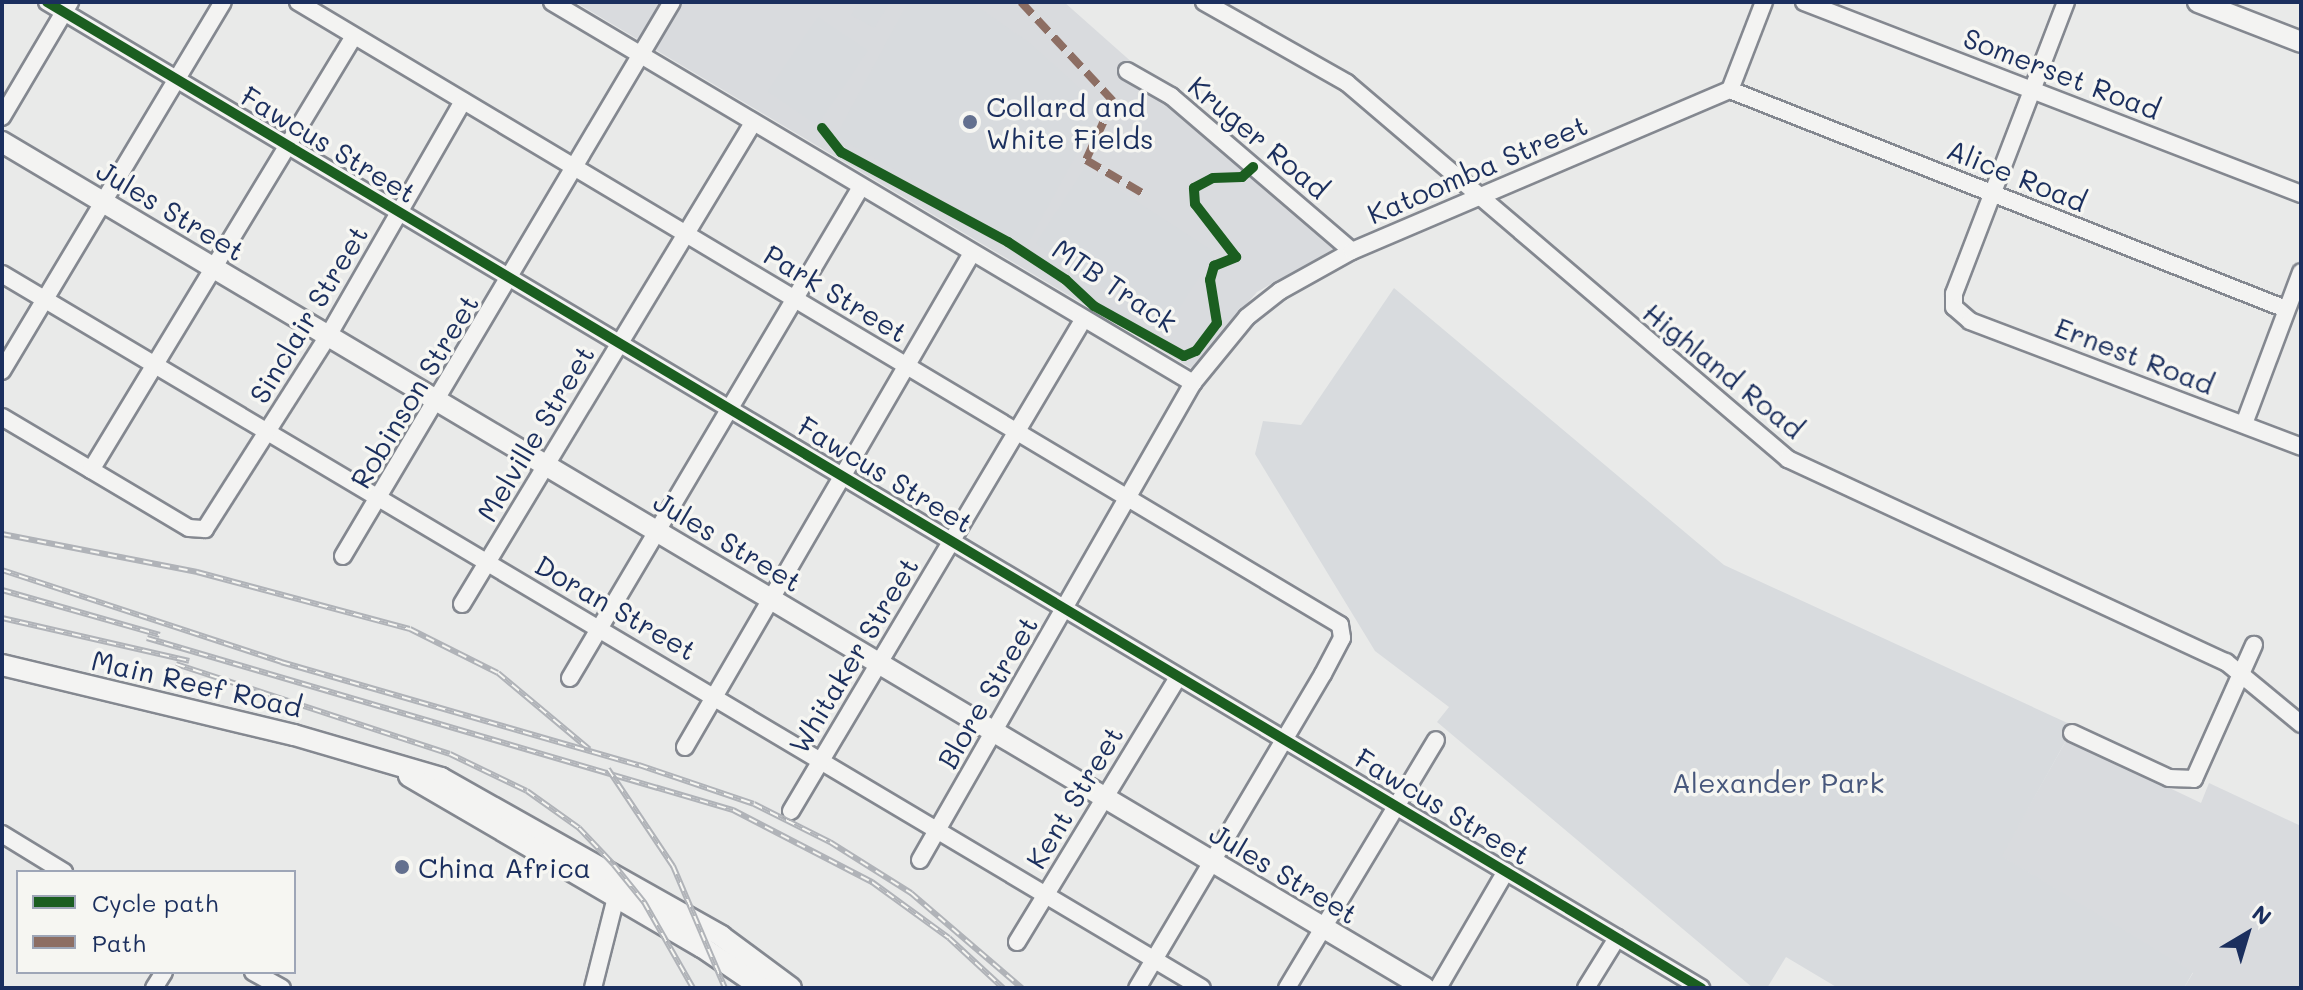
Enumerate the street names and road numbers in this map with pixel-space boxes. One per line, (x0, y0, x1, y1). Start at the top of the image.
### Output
street label: Somerset Road (1959, 20, 2165, 126)
street label: Kruger Road (1182, 69, 1336, 205)
street label: Fawcus Street (235, 79, 423, 209)
street label: Katoomba Street (1362, 107, 1592, 231)
street label: Alice Road (1942, 132, 2092, 218)
street label: Jules Street (91, 153, 251, 267)
street label: Sinclair Street (242, 219, 374, 409)
street label: MTB Track (1046, 231, 1184, 339)
street label: Park Street (758, 237, 914, 349)
street label: Robinson Street (343, 288, 485, 494)
street label: Highland Road (1637, 295, 1811, 445)
street label: Ernest Road (2051, 309, 2219, 401)
street label: Melville Street (469, 339, 601, 527)
street label: Fawcus Street (792, 409, 980, 539)
street label: Jules Street (648, 484, 808, 598)
street label: Doran Street (529, 547, 703, 667)
street label: Whitaker Street (781, 551, 925, 759)
street label: Blore Street (930, 610, 1044, 774)
street label: Main Reef Road (88, 642, 306, 724)
street label: Kent Street (1018, 720, 1130, 874)
street label: Fawcus Street (1349, 741, 1537, 871)
street label: Jules Street (1204, 816, 1364, 930)

